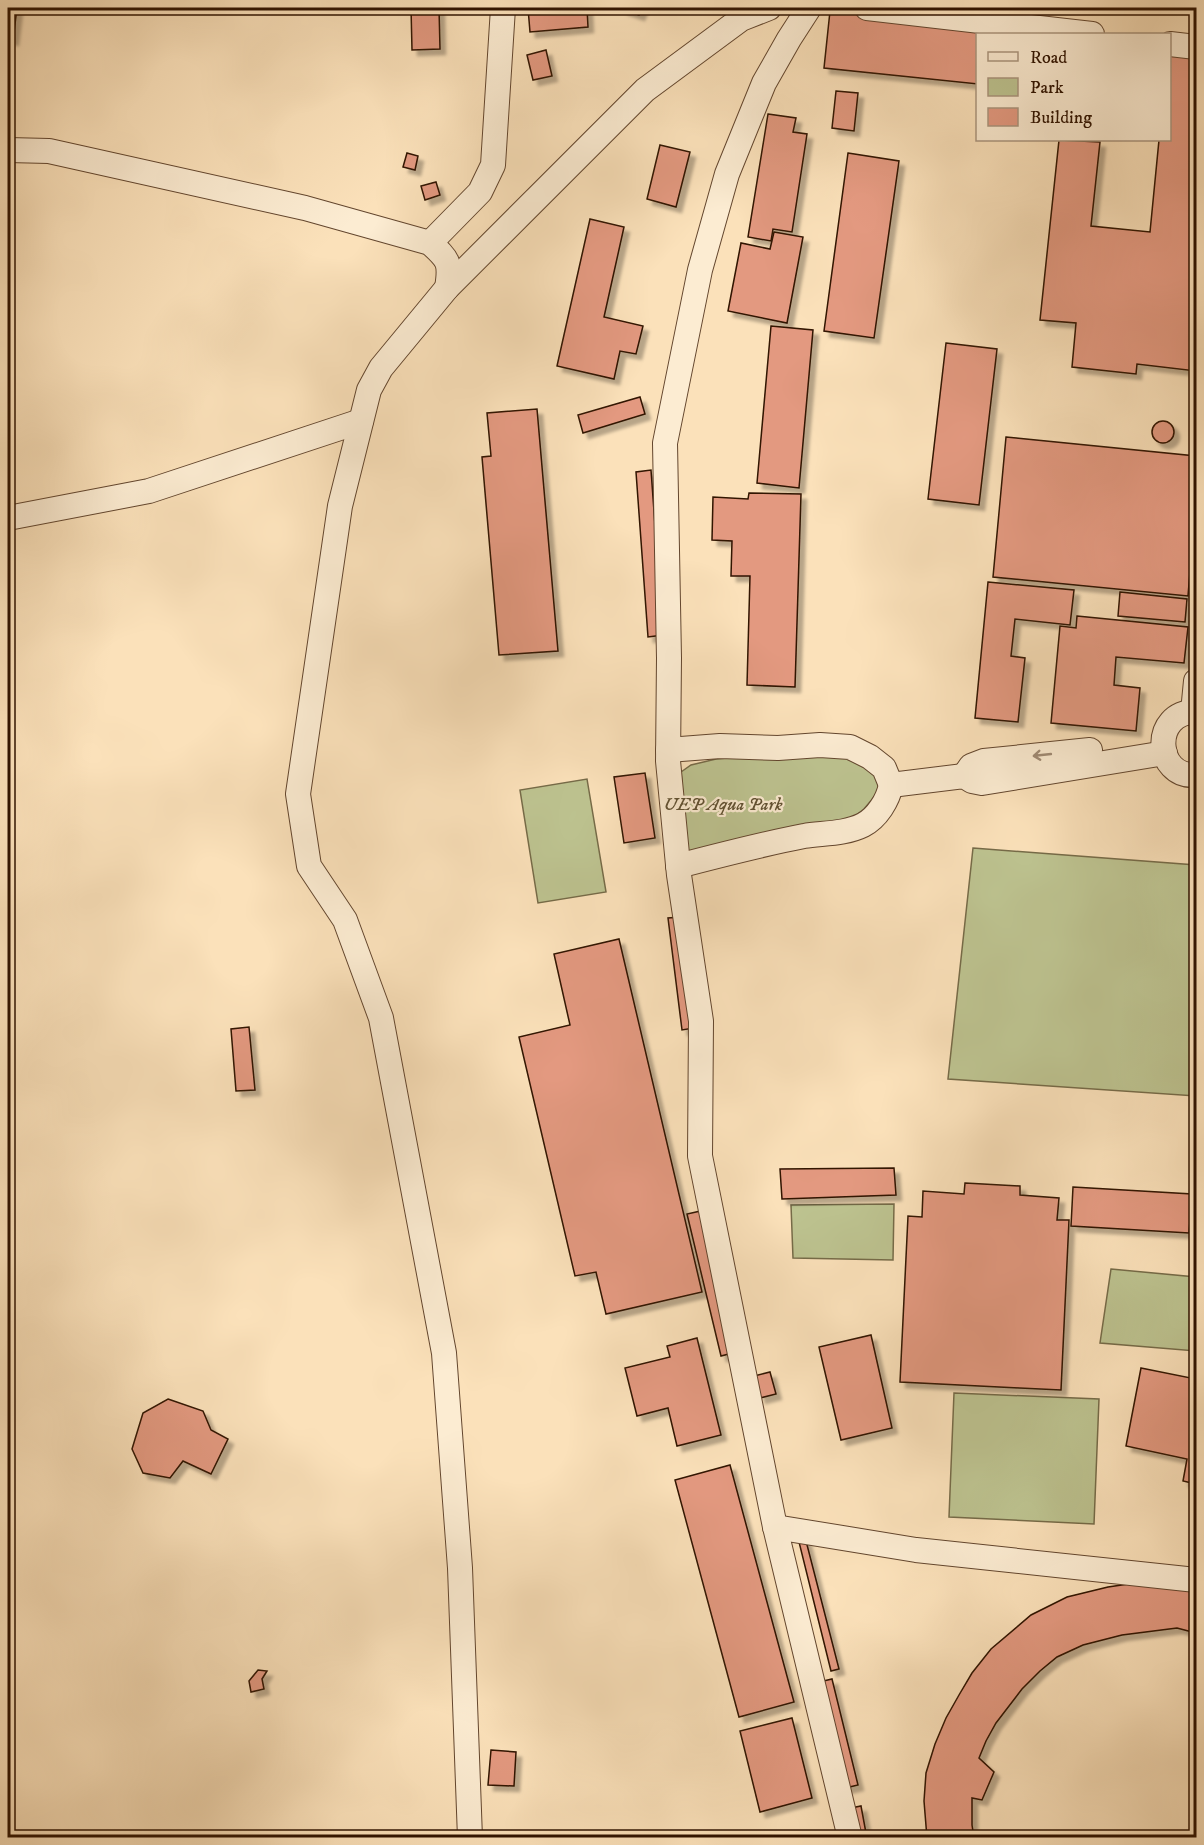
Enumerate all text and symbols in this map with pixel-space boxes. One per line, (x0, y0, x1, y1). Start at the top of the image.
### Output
legend (976, 33, 1171, 141)
text: Road (1030, 47, 1067, 69)
text: Park (1030, 77, 1064, 99)
text: Building (1030, 107, 1092, 129)
one-way arrow (1033, 750, 1053, 761)
park label: UEP Aqua Park (664, 794, 783, 816)

